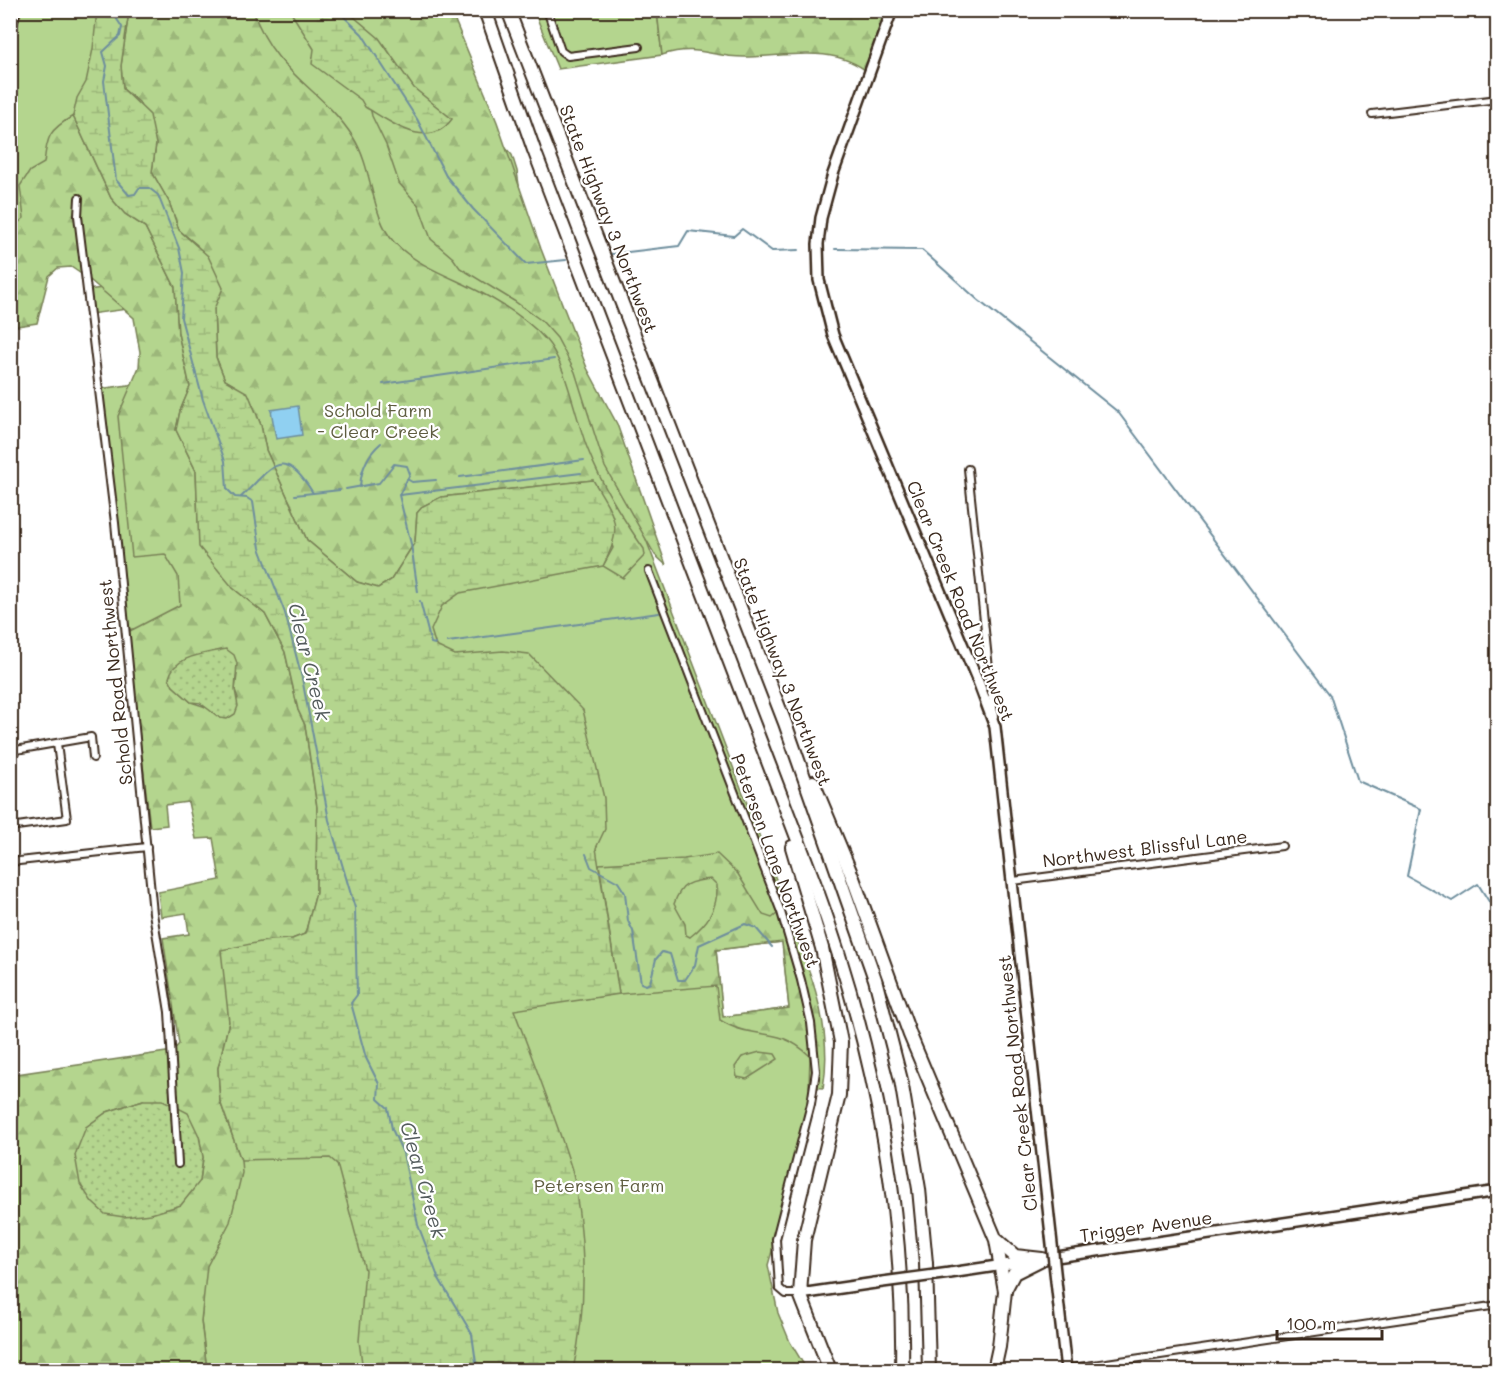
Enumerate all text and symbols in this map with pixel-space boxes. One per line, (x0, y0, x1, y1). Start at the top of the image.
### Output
street label: State Highway 3 Northwest (554, 101, 664, 336)
park label: Schold Farm - Clear Creek (317, 398, 439, 443)
street label: Clear Creek Road Northwest (902, 477, 1020, 724)
street label: State Highway 3 Northwest (728, 554, 838, 789)
street label: Schold Road Northwest (92, 578, 138, 786)
water label: Clear Creek (283, 600, 337, 724)
street label: Petersen Lane Northwest (726, 750, 826, 971)
street label: Northwest Blissful Lane (1041, 824, 1249, 872)
street label: Clear Creek Road Northwest (992, 954, 1042, 1212)
water label: Clear Creek (395, 1118, 453, 1241)
park label: Petersen Farm (534, 1173, 664, 1197)
street label: Trigger Avenue (1078, 1205, 1214, 1247)
scale bar (1277, 1303, 1382, 1341)
text: 100 m (1286, 1311, 1336, 1335)

